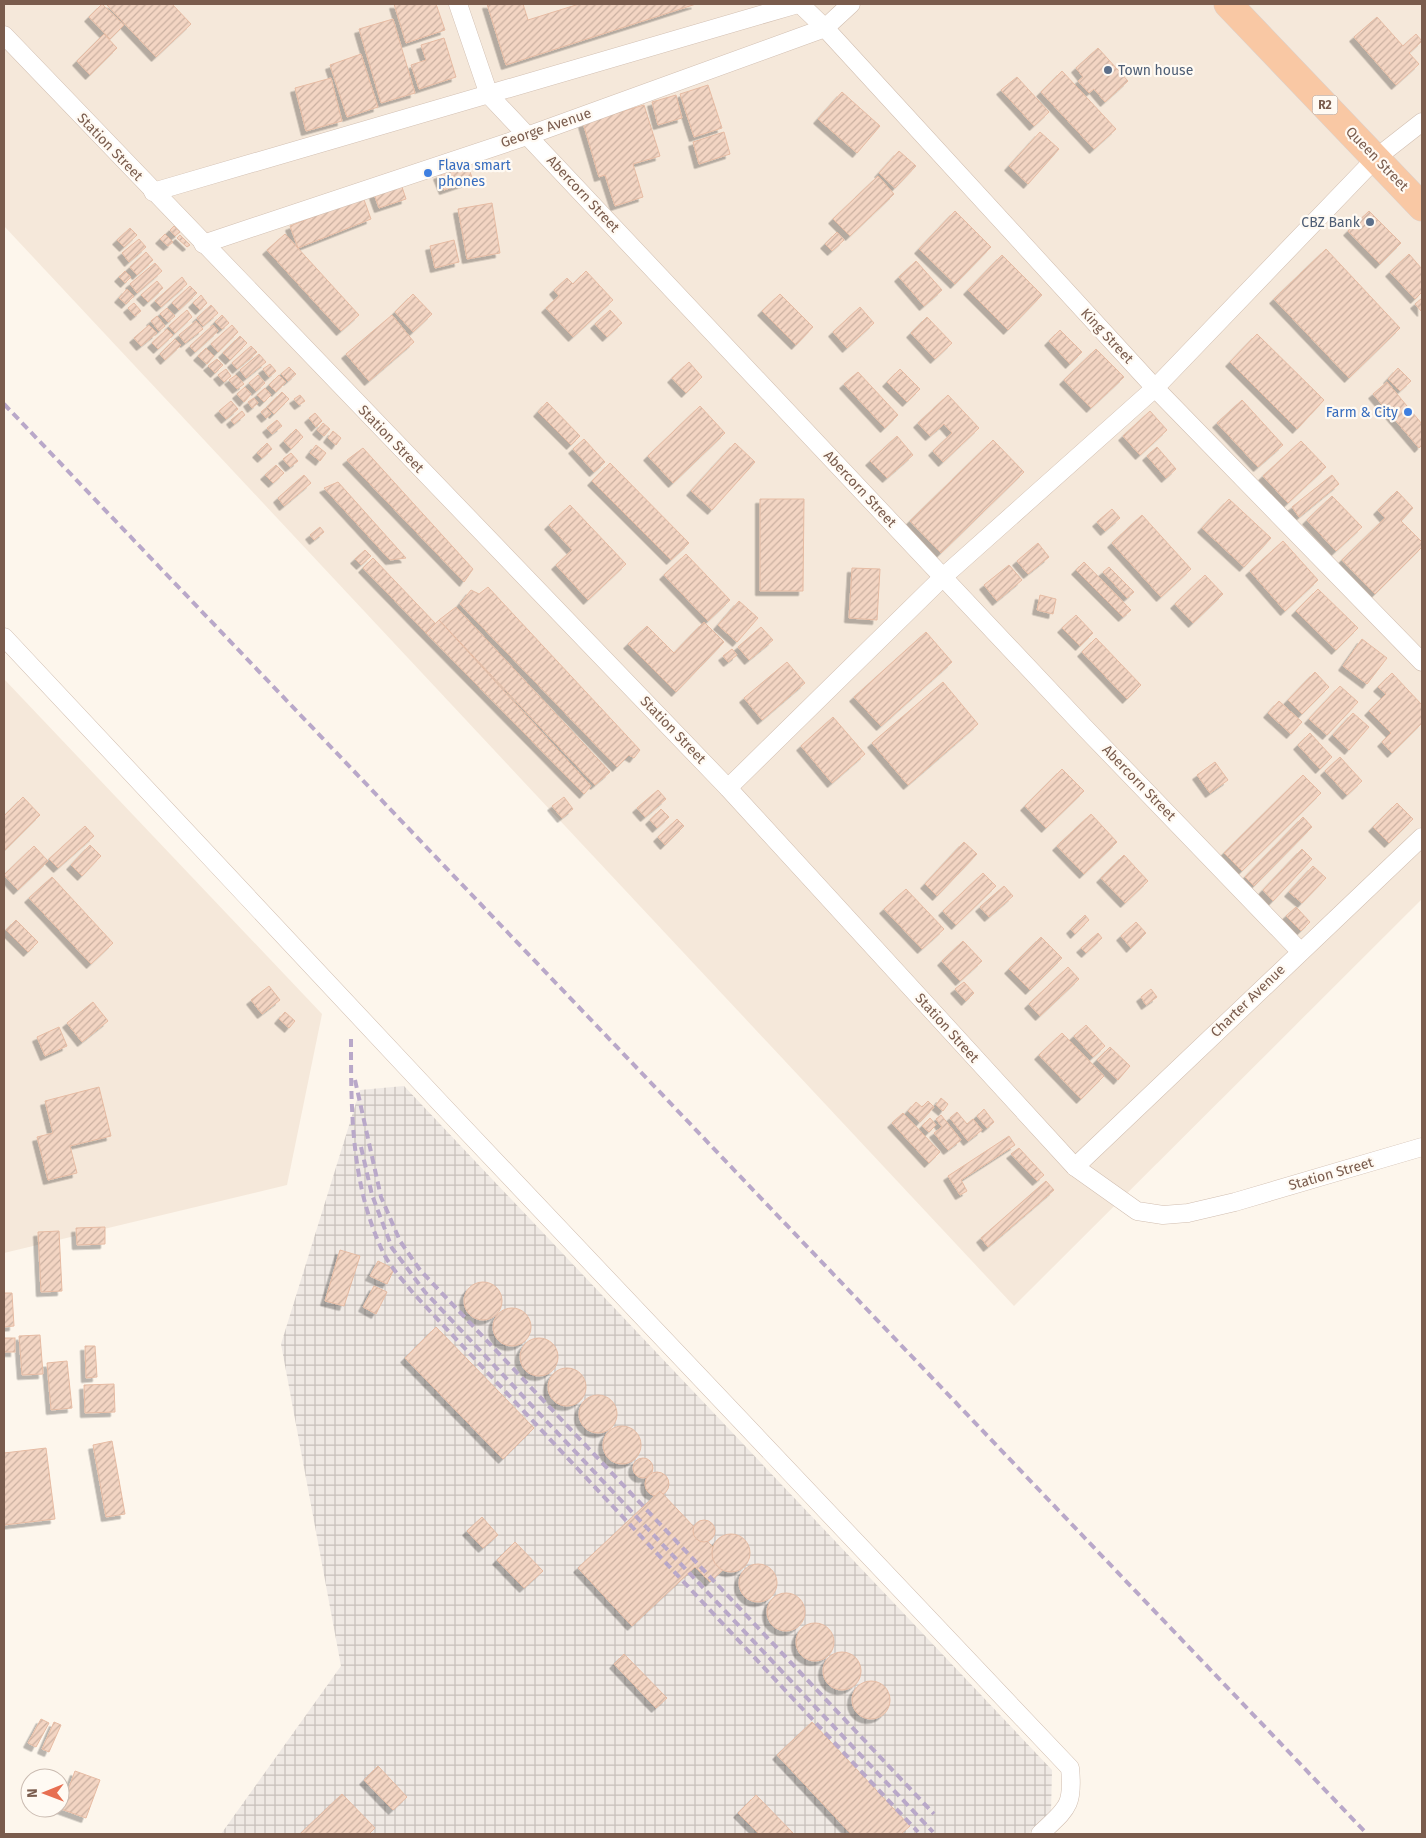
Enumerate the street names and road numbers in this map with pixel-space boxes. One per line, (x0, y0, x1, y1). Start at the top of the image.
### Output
road number: R2 (1312, 96, 1338, 114)
street label: George Avenue (498, 105, 594, 151)
street label: Station Street (74, 110, 147, 185)
street label: Queen Street (1342, 123, 1413, 195)
street label: Abercorn Street (543, 152, 624, 237)
street label: King Street (1077, 305, 1138, 368)
street label: Station Street (355, 402, 428, 477)
street label: Abercorn Street (820, 447, 901, 532)
street label: Station Street (637, 693, 710, 768)
street label: Abercorn Street (1099, 742, 1180, 825)
street label: Charter Avenue (1207, 961, 1289, 1041)
street label: Station Street (911, 990, 983, 1067)
street label: Station Street (1287, 1154, 1376, 1194)

